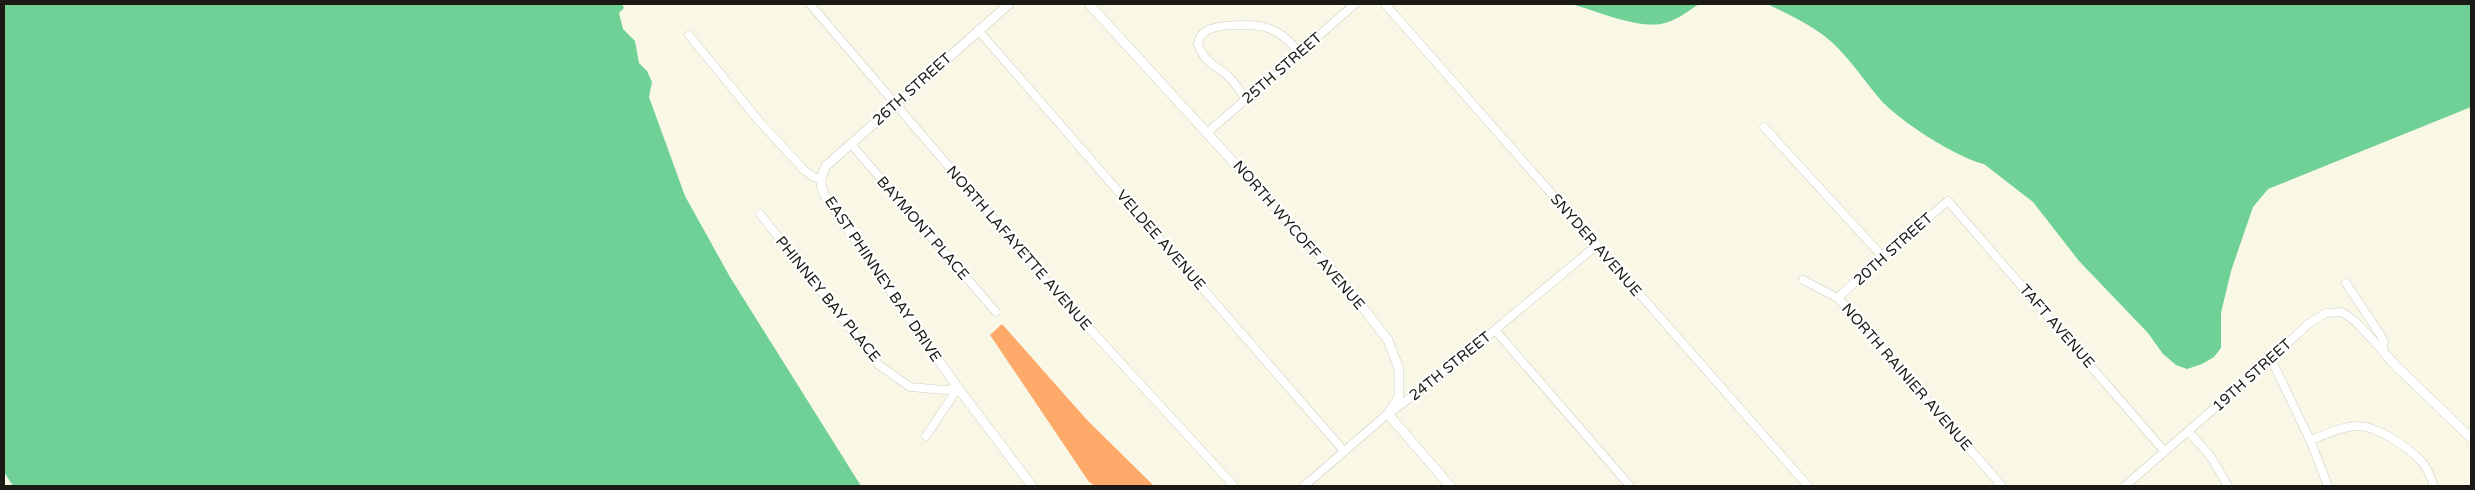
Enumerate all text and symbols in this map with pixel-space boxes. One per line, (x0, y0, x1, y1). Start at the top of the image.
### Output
street label: 25TH STREET (1238, 28, 1326, 108)
street label: 26TH STREET (869, 49, 955, 129)
street label: NORTH WYCOFF AVENUE (1229, 157, 1369, 313)
street label: NORTH LAFAYETTE AVENUE (943, 162, 1095, 334)
street label: BAYMONT PLACE (873, 173, 973, 283)
street label: VELDEE AVENUE (1113, 186, 1209, 294)
street label: SNYDER AVENUE (1547, 190, 1645, 300)
street label: EAST PHINNEY BAY DRIVE (821, 193, 945, 365)
street label: 20TH STREET (1850, 209, 1936, 289)
street label: PHINNEY BAY PLACE (772, 233, 884, 365)
street label: TAFT AVENUE (2016, 280, 2098, 372)
street label: NORTH RAINIER AVENUE (1838, 300, 1976, 454)
street label: 24TH STREET (1405, 328, 1495, 404)
street label: 19TH STREET (2209, 335, 2295, 415)

